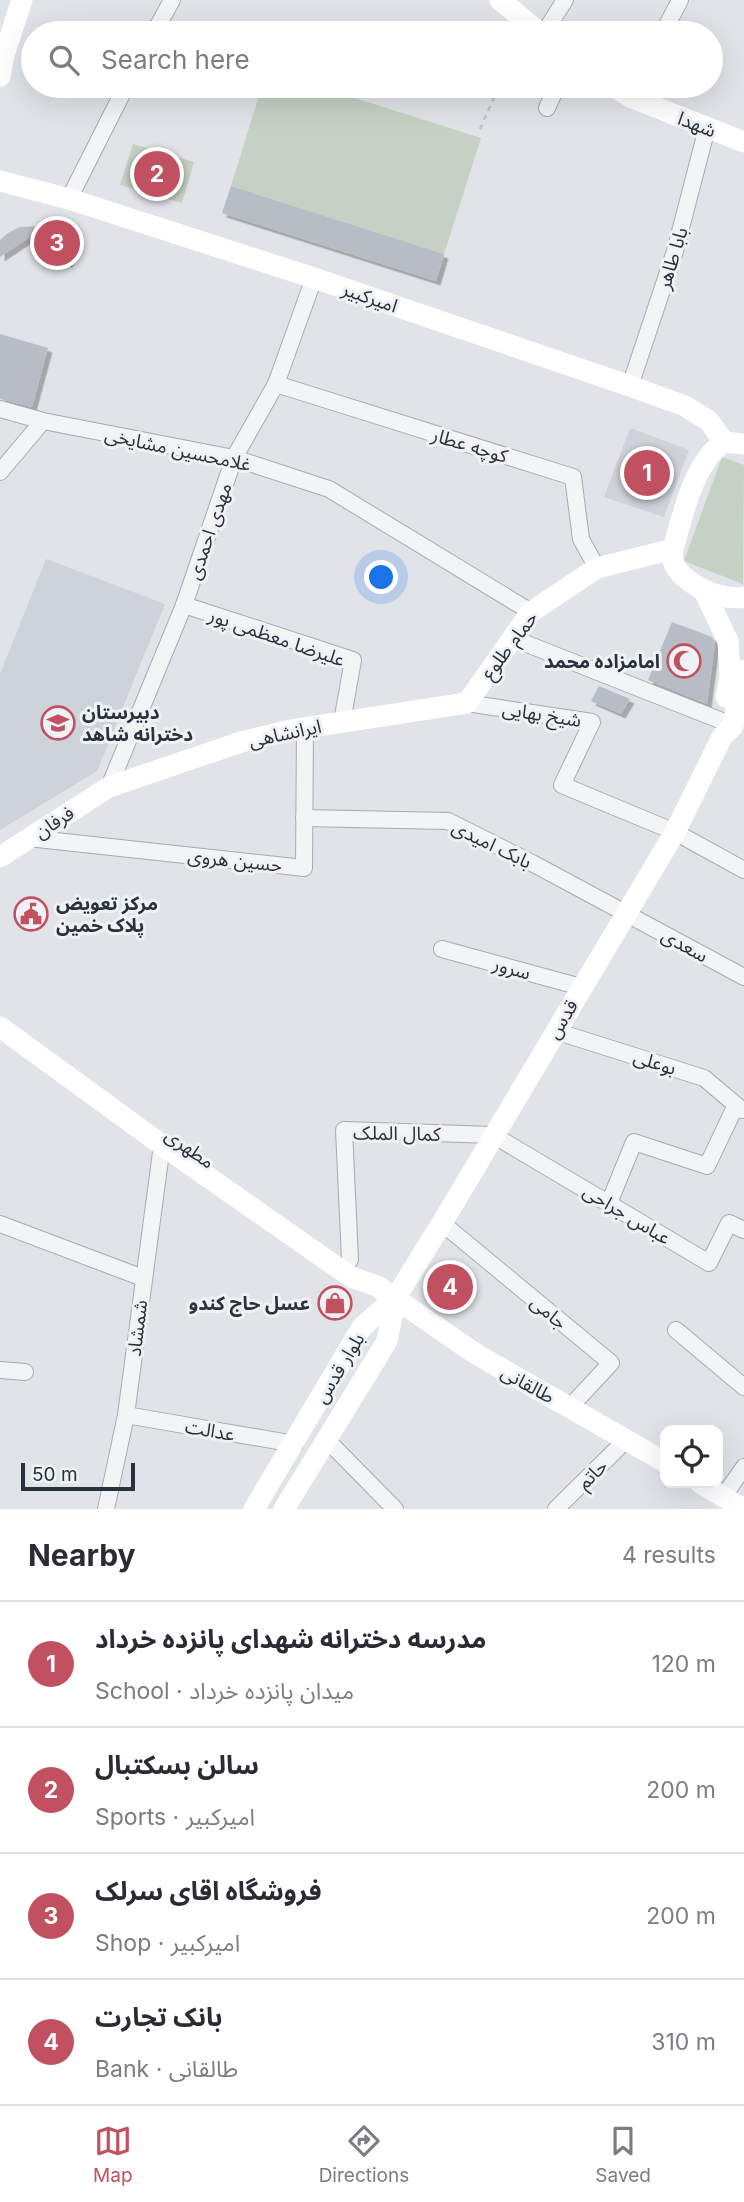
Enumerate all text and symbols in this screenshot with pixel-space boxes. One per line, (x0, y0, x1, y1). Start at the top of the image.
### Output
search box (21, 21, 723, 98)
icon: search (45, 41, 83, 79)
text: Search here (101, 44, 250, 75)
street label: شهدا (674, 107, 719, 142)
pin: 2 (134, 148, 180, 200)
pin: 3 (34, 217, 80, 269)
street label: بابا طاهر (652, 224, 693, 293)
street label: امیرکبیر (338, 277, 401, 318)
street label: غلامحسین مشایخی (103, 423, 253, 476)
street label: کوچه عطار (428, 423, 512, 469)
pin: 1 (624, 447, 670, 499)
street label: مهدی احمدی (182, 480, 237, 583)
your location (364, 560, 398, 594)
street label: علیرضا معظمی پور (204, 603, 348, 673)
street label: حمام طلوع (476, 607, 545, 686)
mosque icon: امامزاده محمد (665, 642, 703, 680)
place label: امامزاده محمد (544, 650, 660, 673)
street label: شیخ بهایی (500, 697, 583, 735)
place label: دبیرستان دخترانه شاهد (82, 701, 193, 746)
school or university icon: دبیرستان دخترانه شاهد (39, 704, 77, 742)
street label: ایرانشاهی (247, 715, 323, 752)
street label: فرفان (30, 801, 78, 844)
street label: بابک امیدی (448, 815, 535, 874)
street label: حسین هروی (186, 844, 283, 877)
place label: مرکز تعویض پلاک خمین (56, 892, 158, 938)
public building icon: مرکز تعویض پلاک خمین (12, 895, 50, 933)
street label: سعدی (658, 923, 712, 967)
street label: سرور (490, 952, 533, 985)
street label: قدس (542, 996, 583, 1043)
street label: بوعلی (631, 1045, 679, 1080)
street label: کمال الملک (353, 1121, 442, 1146)
street label: مطهری (161, 1123, 219, 1174)
street label: عباس جراحی (579, 1179, 675, 1249)
pin: 4 (427, 1261, 473, 1313)
shop icon: عسل حاج کندو (316, 1284, 354, 1322)
street label: جامی (526, 1290, 572, 1334)
place label: عسل حاج کندو (189, 1292, 310, 1317)
street label: شمشاد (123, 1299, 152, 1358)
street label: بلوار قدس (309, 1329, 369, 1408)
street label: طالقانی (497, 1360, 559, 1408)
street label: عدالت (183, 1415, 236, 1446)
map controls (660, 1425, 723, 1488)
button: locate (660, 1425, 723, 1488)
street label: حاتم (572, 1455, 614, 1496)
scale bar (21, 1460, 135, 1492)
text: 50 m (32, 1463, 78, 1486)
text: Nearby (28, 1537, 136, 1573)
text: 4 results (622, 1541, 716, 1569)
text: مدرسه دخترانه شهدای پانزده خرداد (95, 1623, 486, 1654)
text: 1 (46, 1650, 56, 1678)
text: 120 m (651, 1650, 716, 1678)
text: School · میدان پانزده خرداد (95, 1677, 354, 1705)
text: سالن بسکتبال (95, 1749, 259, 1780)
text: 2 (44, 1776, 58, 1804)
text: 200 m (646, 1776, 716, 1804)
text: Sports · امیرکبیر (95, 1803, 255, 1831)
text: فروشگاه اقای سرلک (95, 1875, 322, 1906)
text: 3 (44, 1902, 58, 1930)
text: 200 m (646, 1902, 716, 1930)
text: Shop · امیرکبیر (95, 1929, 240, 1957)
text: بانک تجارت (95, 2001, 223, 2032)
text: 4 (43, 2028, 59, 2056)
text: 310 m (651, 2028, 716, 2056)
text: Bank · طالقانی (95, 2055, 238, 2083)
tab: Map (93, 2122, 133, 2187)
tab: Directions (319, 2122, 409, 2187)
tab: Saved (595, 2122, 651, 2187)

